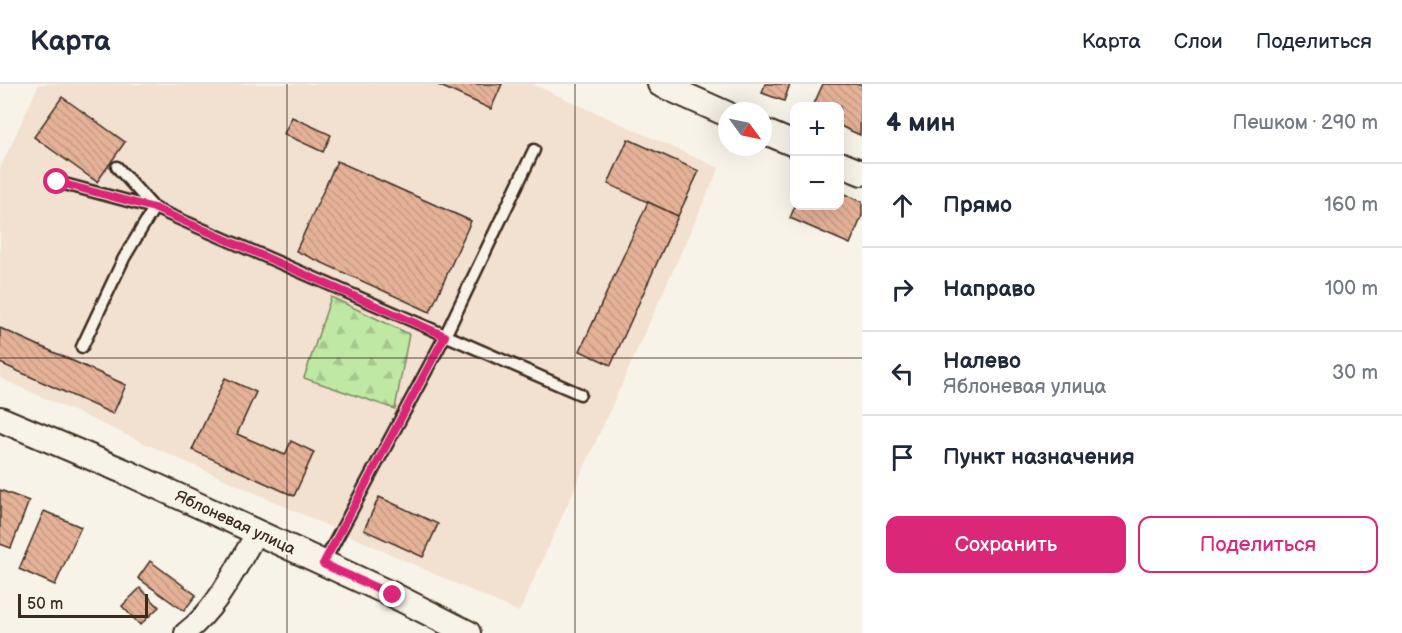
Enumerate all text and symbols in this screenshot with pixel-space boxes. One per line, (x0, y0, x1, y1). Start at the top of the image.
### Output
text: Карта (30, 25, 110, 58)
text: Карта (1082, 29, 1141, 54)
text: Слои (1174, 29, 1223, 54)
text: Поделиться (1256, 29, 1372, 54)
north arrow (718, 102, 772, 156)
map controls (790, 102, 844, 210)
button: + (790, 102, 844, 156)
text: 4 мин (886, 108, 955, 139)
text: Пешком · 290 m (1232, 111, 1378, 135)
button: − (790, 156, 844, 210)
route start (43, 168, 69, 194)
icon: ahead (886, 189, 919, 222)
text: Прямо (943, 192, 1012, 219)
text: 160 m (1324, 193, 1378, 217)
icon: right (886, 273, 919, 306)
text: Направо (943, 276, 1035, 303)
text: 100 m (1325, 277, 1378, 301)
text: Налево (943, 348, 1021, 375)
icon: left (886, 357, 919, 390)
text: 30 m (1332, 361, 1378, 385)
text: Яблоневая улица (943, 375, 1106, 399)
icon: arrive (886, 441, 919, 474)
text: Пункт назначения (943, 444, 1135, 471)
street label: Яблоневая улица (172, 487, 299, 559)
button: Сохранить (886, 516, 1126, 573)
button: Поделиться (1138, 516, 1378, 573)
route end (379, 581, 405, 607)
scale bar (18, 591, 148, 618)
text: 50 m (27, 595, 63, 614)

